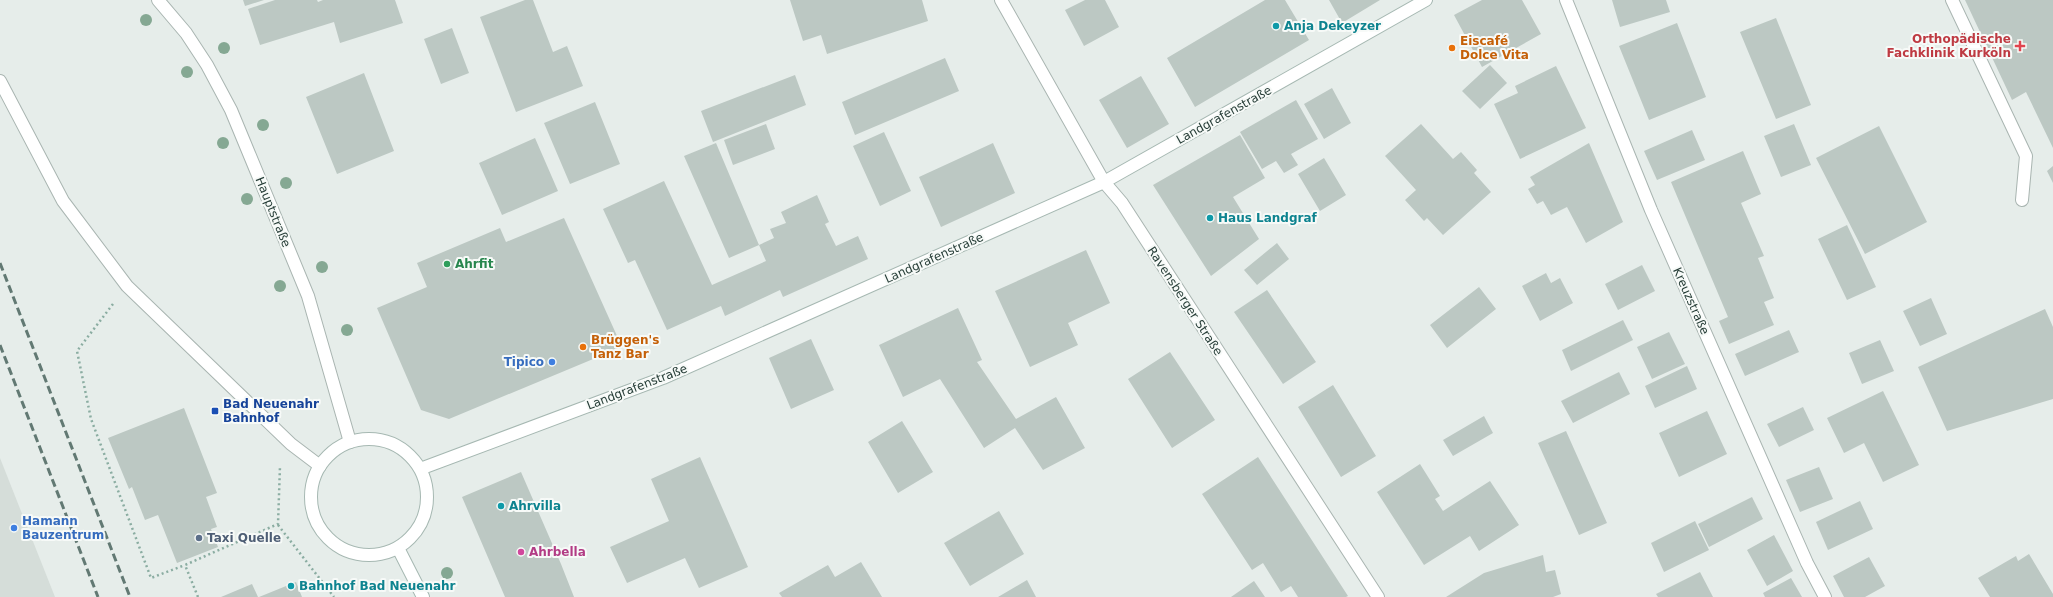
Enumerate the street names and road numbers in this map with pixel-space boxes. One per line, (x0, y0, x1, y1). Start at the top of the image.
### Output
street label: Landgrafenstraße (1174, 83, 1274, 147)
street label: Hauptstraße (253, 175, 293, 249)
street label: Landgrafenstraße (882, 230, 986, 286)
street label: Ravensberger Straße (1145, 244, 1225, 358)
street label: Kreuzstraße (1670, 265, 1712, 337)
street label: Landgrafenstraße (585, 361, 689, 413)

